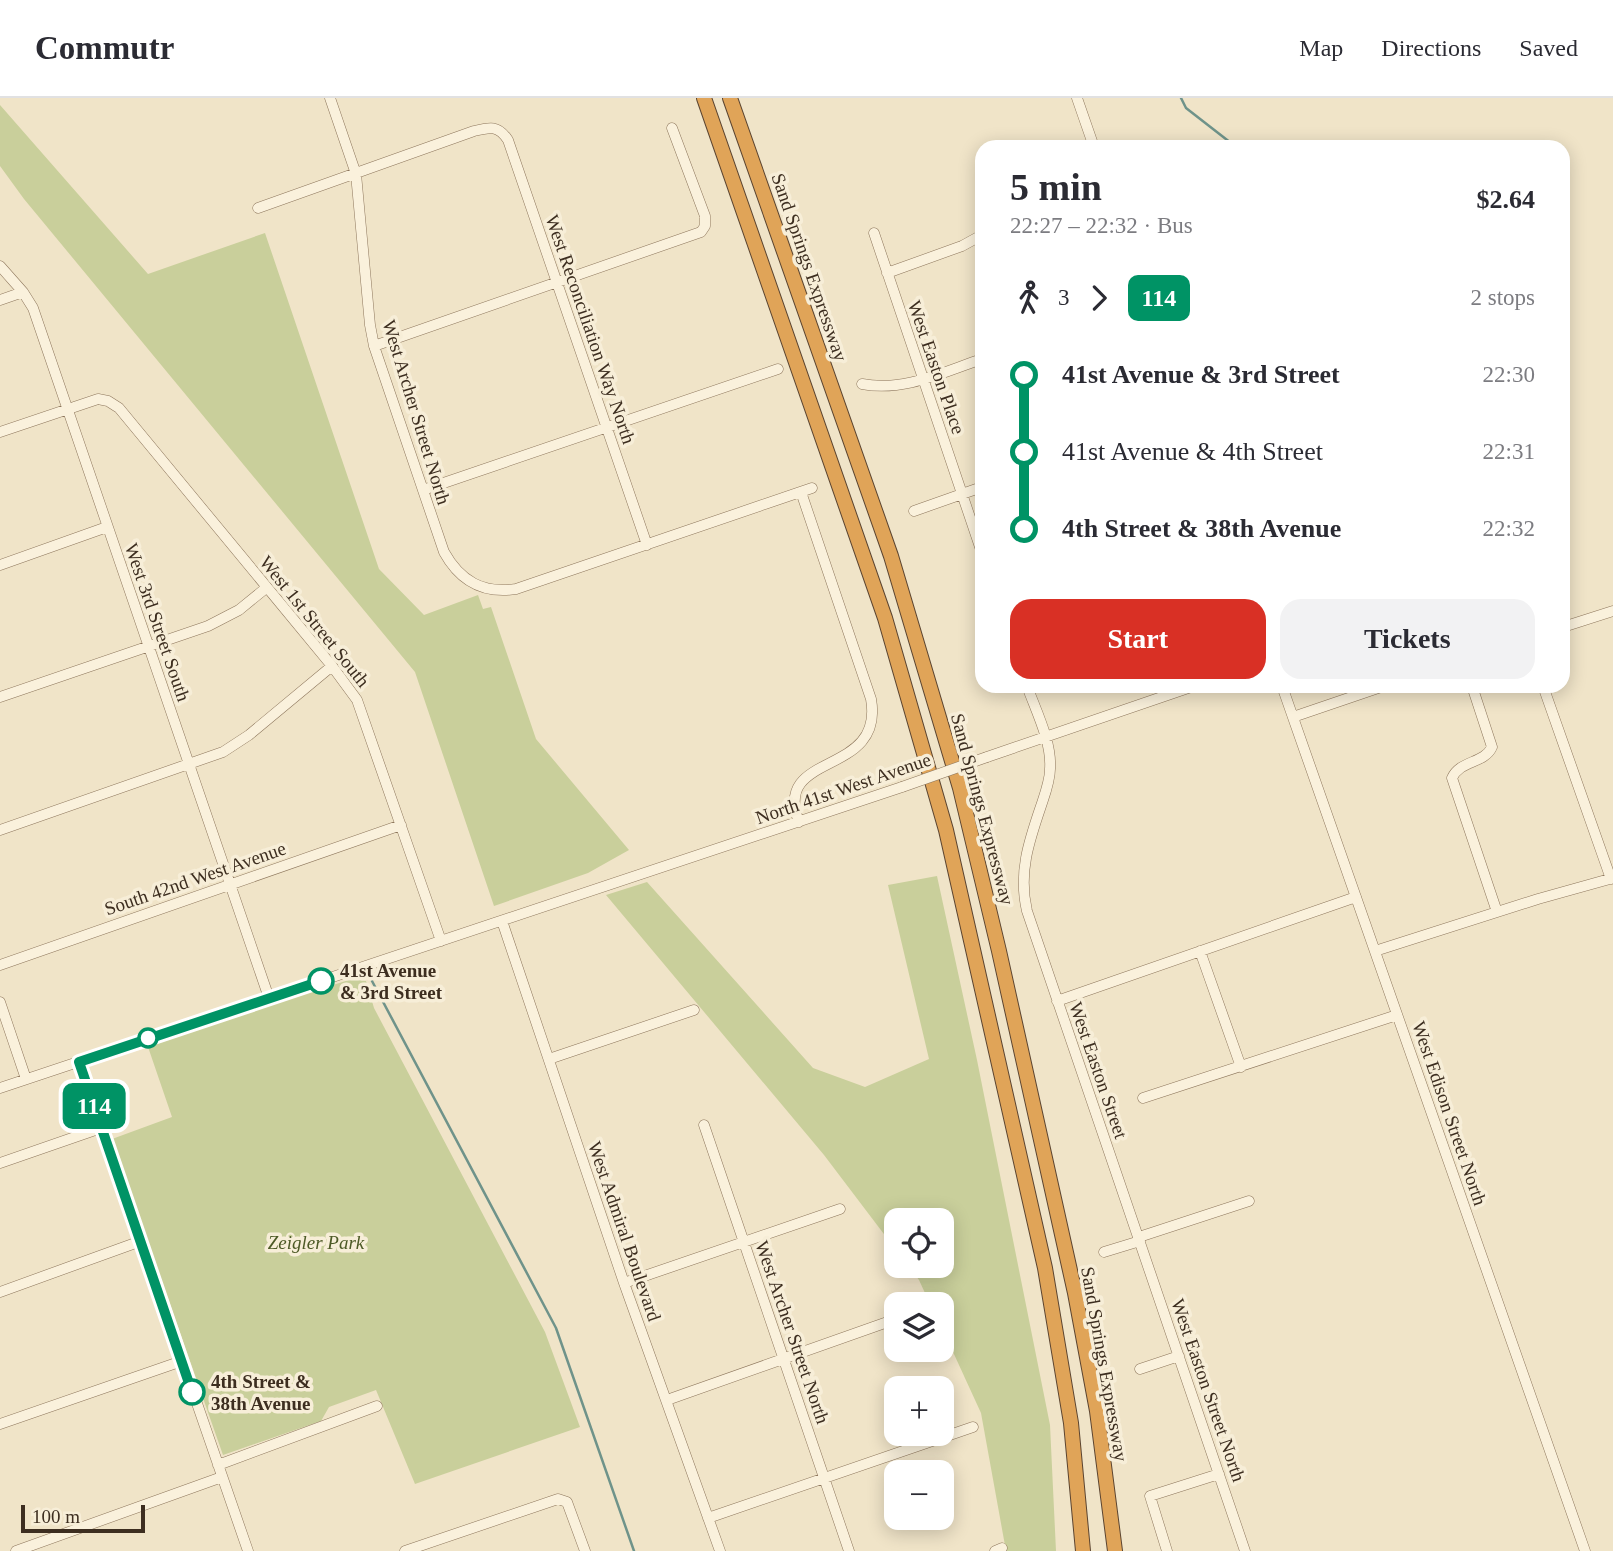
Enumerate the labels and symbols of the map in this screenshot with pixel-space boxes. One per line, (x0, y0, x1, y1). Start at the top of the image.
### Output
street label: Sand Springs Expressway (767, 170, 852, 364)
street label: West Reconciliation Way North (541, 212, 640, 447)
street label: West Easton Place (904, 298, 969, 437)
street label: West Archer Street North (378, 317, 455, 508)
street label: West 3rd Street South (121, 540, 195, 704)
street label: West 1st Street South (255, 552, 374, 691)
street label: Sand Springs Expressway (947, 711, 1018, 908)
street label: North 41st West Avenue (753, 749, 934, 828)
street label: South 42nd West Avenue (102, 838, 289, 919)
place label: 41st Avenue & 3rd Street (340, 960, 443, 1003)
marker: 41st Avenue & 3rd Street (308, 968, 334, 994)
street label: West Easton Street (1065, 999, 1132, 1142)
street label: West Edison Street North (1408, 1018, 1491, 1208)
unlabelled marker (138, 1028, 158, 1048)
line badge: 114 (54, 1083, 134, 1129)
street label: West Admiral Boulevard (584, 1139, 665, 1324)
park label: Zeigler Park (268, 1232, 365, 1253)
street label: West Archer Street North (751, 1238, 834, 1427)
street label: Sand Springs Expressway (1077, 1265, 1132, 1464)
street label: West Easton Street North (1167, 1296, 1250, 1485)
place label: 4th Street & 38th Avenue (211, 1371, 311, 1414)
marker: 4th Street & 38th Avenue (179, 1379, 205, 1405)
scale bar (21, 1502, 145, 1534)

